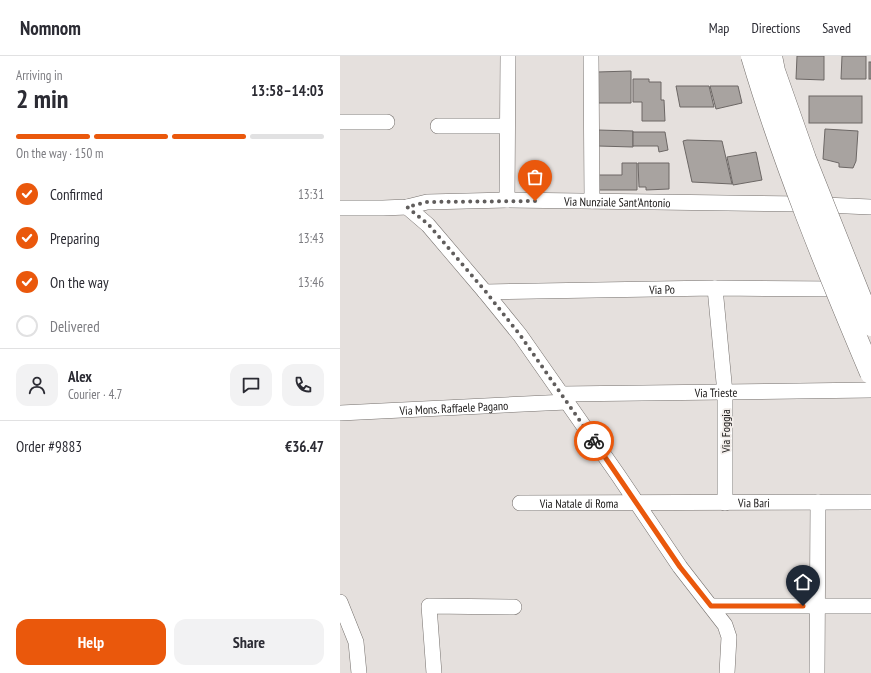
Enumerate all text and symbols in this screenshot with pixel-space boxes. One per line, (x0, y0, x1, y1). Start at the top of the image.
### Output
text: Nomnom (20, 16, 81, 40)
text: Map (709, 19, 729, 37)
text: Directions (751, 19, 800, 37)
text: Saved (822, 19, 851, 37)
text: Arriving in (16, 67, 63, 84)
text: 13:58–14:03 (251, 81, 324, 100)
text: 2 min (16, 82, 69, 115)
text: On the way · 150 m (16, 145, 103, 162)
pin (518, 160, 552, 201)
icon: bag (524, 166, 546, 188)
icon: check (16, 183, 38, 205)
text: Confirmed (50, 185, 103, 204)
text: 13:31 (298, 186, 324, 203)
street label: Via Nunziale Sant'Antonio (563, 193, 671, 210)
icon: check (16, 227, 38, 249)
text: Preparing (50, 229, 100, 248)
text: 13:43 (298, 230, 324, 247)
icon: check (16, 271, 38, 293)
text: On the way (50, 273, 109, 292)
text: 13:46 (298, 274, 324, 291)
street label: Via Po (648, 281, 675, 297)
text: Delivered (50, 317, 100, 336)
button: person (16, 364, 58, 406)
button: chat (230, 364, 272, 406)
button: phone (282, 364, 324, 406)
text: Alex (68, 367, 92, 386)
street label: Via Trieste (694, 384, 737, 400)
text: Courier · 4.7 (68, 386, 122, 403)
street label: Via Mons. Raffaele Pagano (398, 397, 509, 418)
street label: Via Foggia (718, 409, 733, 454)
courier (574, 421, 614, 461)
icon: bike (583, 430, 605, 452)
text: Order #9883 (16, 437, 82, 456)
text: €36.47 (285, 437, 324, 456)
street label: Via Natale di Roma (539, 495, 619, 510)
street label: Via Bari (737, 495, 770, 510)
pin (786, 565, 820, 606)
icon: home (792, 571, 814, 593)
button: Help (16, 619, 166, 665)
button: Share (174, 619, 324, 665)

